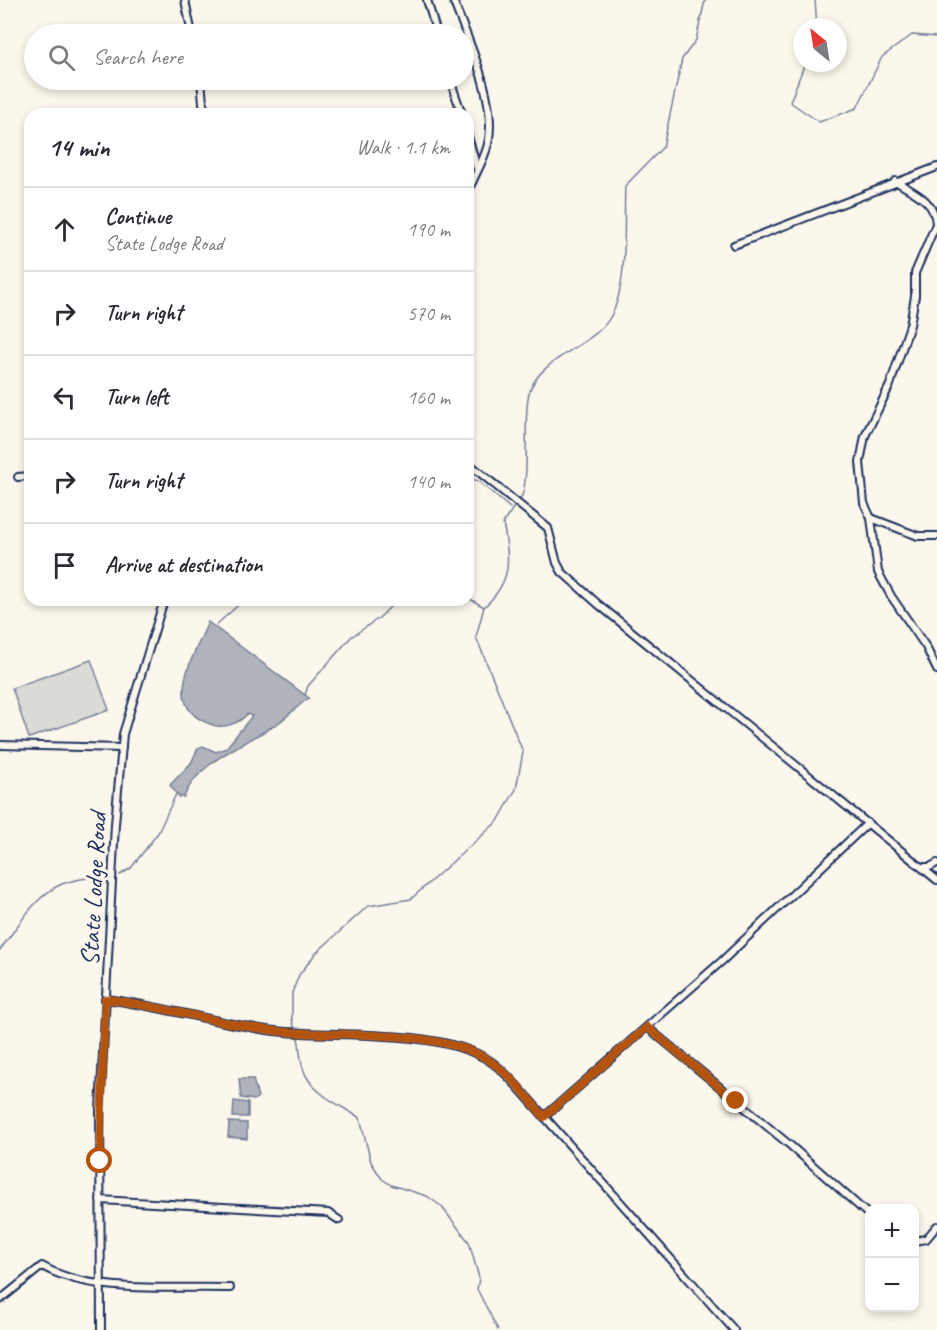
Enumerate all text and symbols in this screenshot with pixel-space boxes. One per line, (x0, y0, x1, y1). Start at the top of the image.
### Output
north arrow (793, 18, 847, 72)
search box (24, 24, 474, 90)
icon: search (45, 41, 78, 74)
text: Search here (93, 43, 183, 71)
text: 14 min (48, 131, 110, 164)
text: Walk · 1.1 km (356, 135, 450, 160)
text: Continue (105, 203, 171, 231)
icon: ahead (48, 213, 81, 246)
text: 190 m (407, 217, 450, 242)
text: State Lodge Road (105, 231, 223, 256)
icon: right (48, 297, 81, 330)
text: Turn right (105, 299, 182, 327)
text: 570 m (407, 301, 450, 326)
icon: left (48, 381, 81, 414)
text: Turn left (105, 383, 169, 411)
text: 160 m (407, 385, 450, 410)
icon: right (48, 465, 81, 498)
text: Turn right (105, 467, 182, 495)
text: 140 m (407, 469, 450, 494)
icon: arrive (48, 549, 81, 582)
text: Arrive at destination (105, 551, 262, 579)
street label: State Lodge Road (73, 808, 114, 967)
route end (722, 1087, 748, 1113)
route start (86, 1147, 112, 1173)
map controls (865, 1204, 919, 1312)
button: + (865, 1204, 919, 1258)
button: − (865, 1258, 919, 1312)

